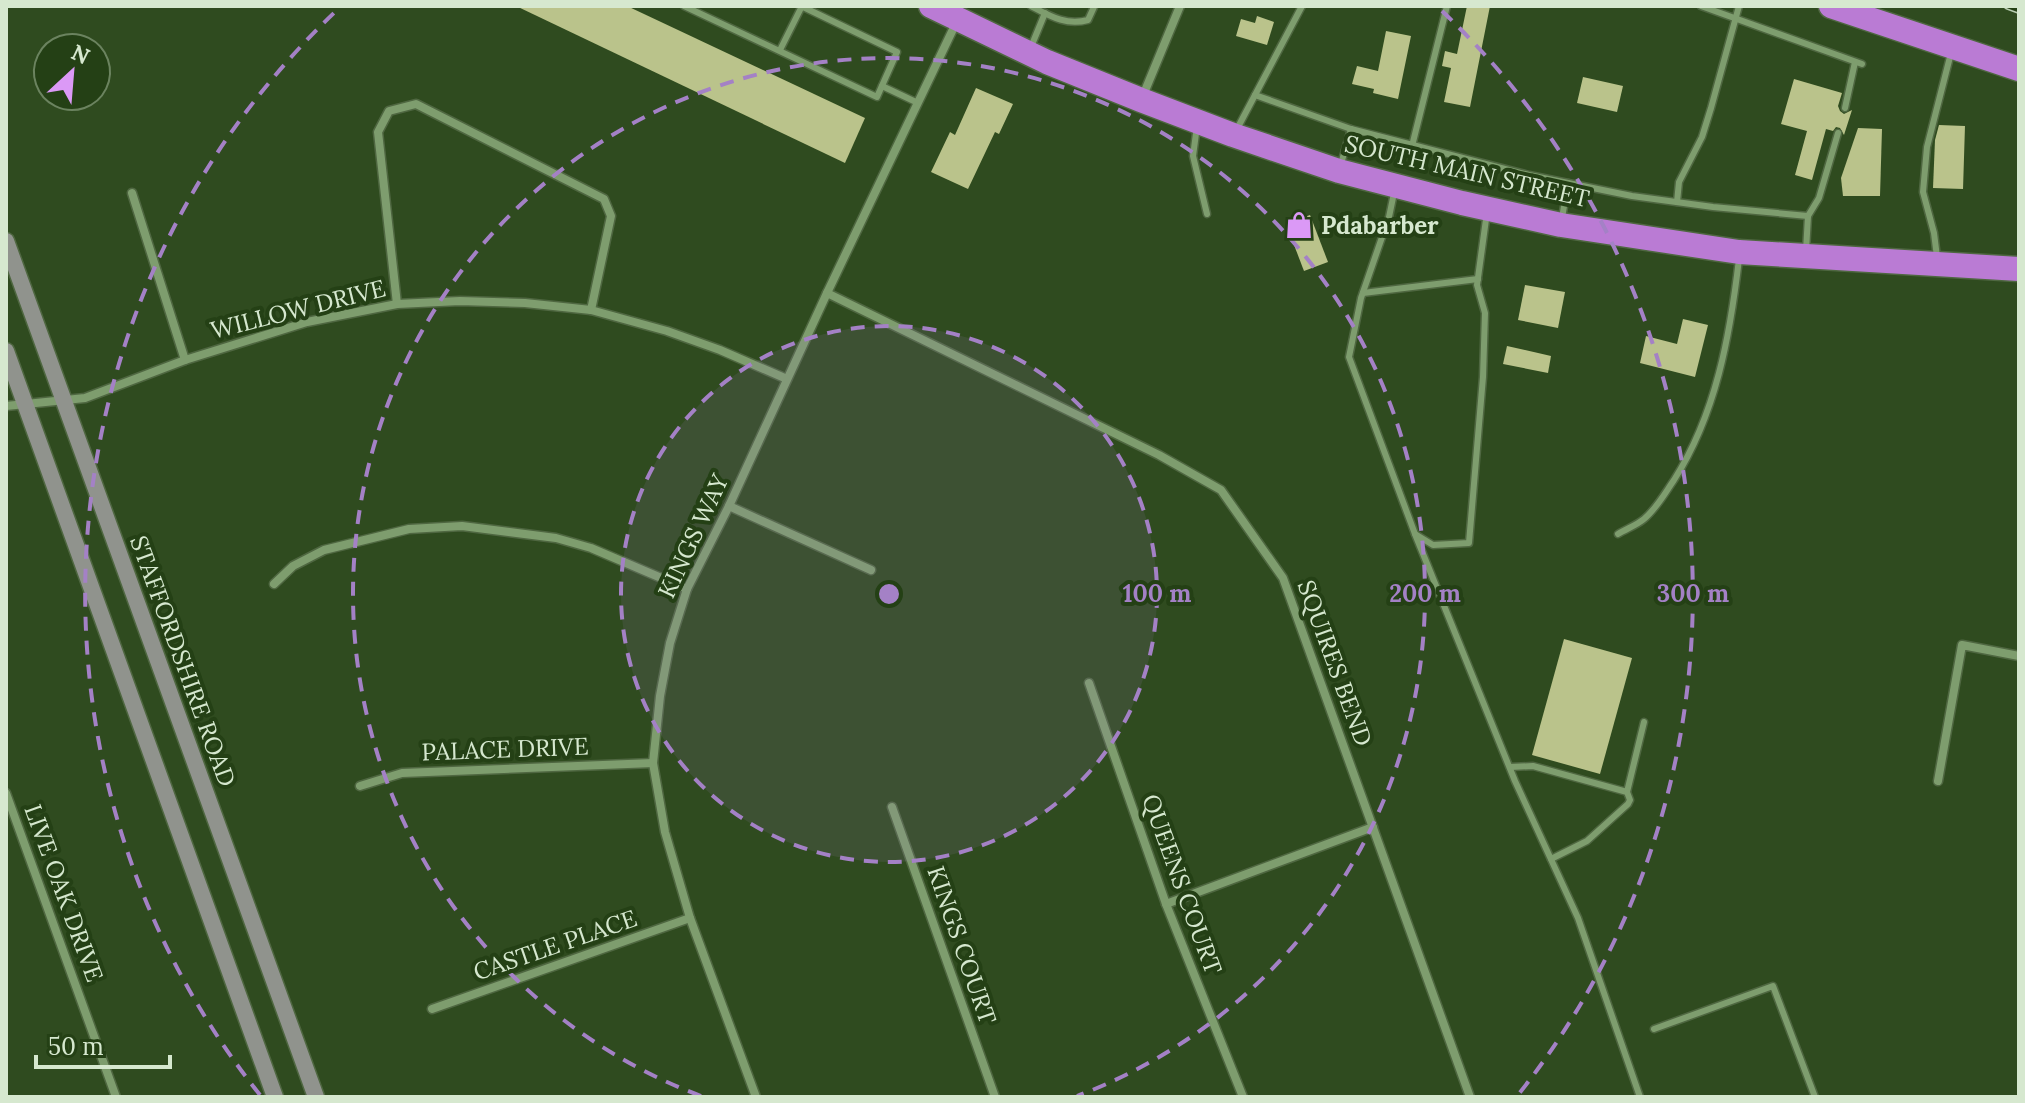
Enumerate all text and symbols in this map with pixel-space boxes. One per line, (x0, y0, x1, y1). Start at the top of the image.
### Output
north arrow (32, 32, 112, 112)
text: N (67, 38, 95, 70)
street label: SOUTH MAIN STREET (1342, 128, 1592, 214)
shop icon: Pdabarber (1284, 210, 1314, 240)
place label: Pdabarber (1321, 210, 1439, 241)
street label: WILLOW DRIVE (207, 272, 389, 346)
street label: KINGS WAY (651, 468, 735, 603)
street label: STAFFORDSHIRE ROAD (123, 531, 243, 791)
street label: SQUIRES BEND (1291, 576, 1379, 750)
text: 100 m (1123, 578, 1191, 609)
text: 200 m (1389, 578, 1461, 609)
text: 300 m (1657, 578, 1729, 609)
centre of rings (875, 580, 903, 608)
street label: PALACE DRIVE (421, 731, 589, 767)
street label: QUEENS COURT (1135, 790, 1229, 978)
street label: LIVE OAK DRIVE (18, 800, 110, 986)
street label: KINGS COURT (920, 862, 1004, 1028)
street label: CASTLE PLACE (469, 903, 641, 987)
scale bar (36, 1019, 170, 1069)
text: 50 m (48, 1031, 104, 1062)

